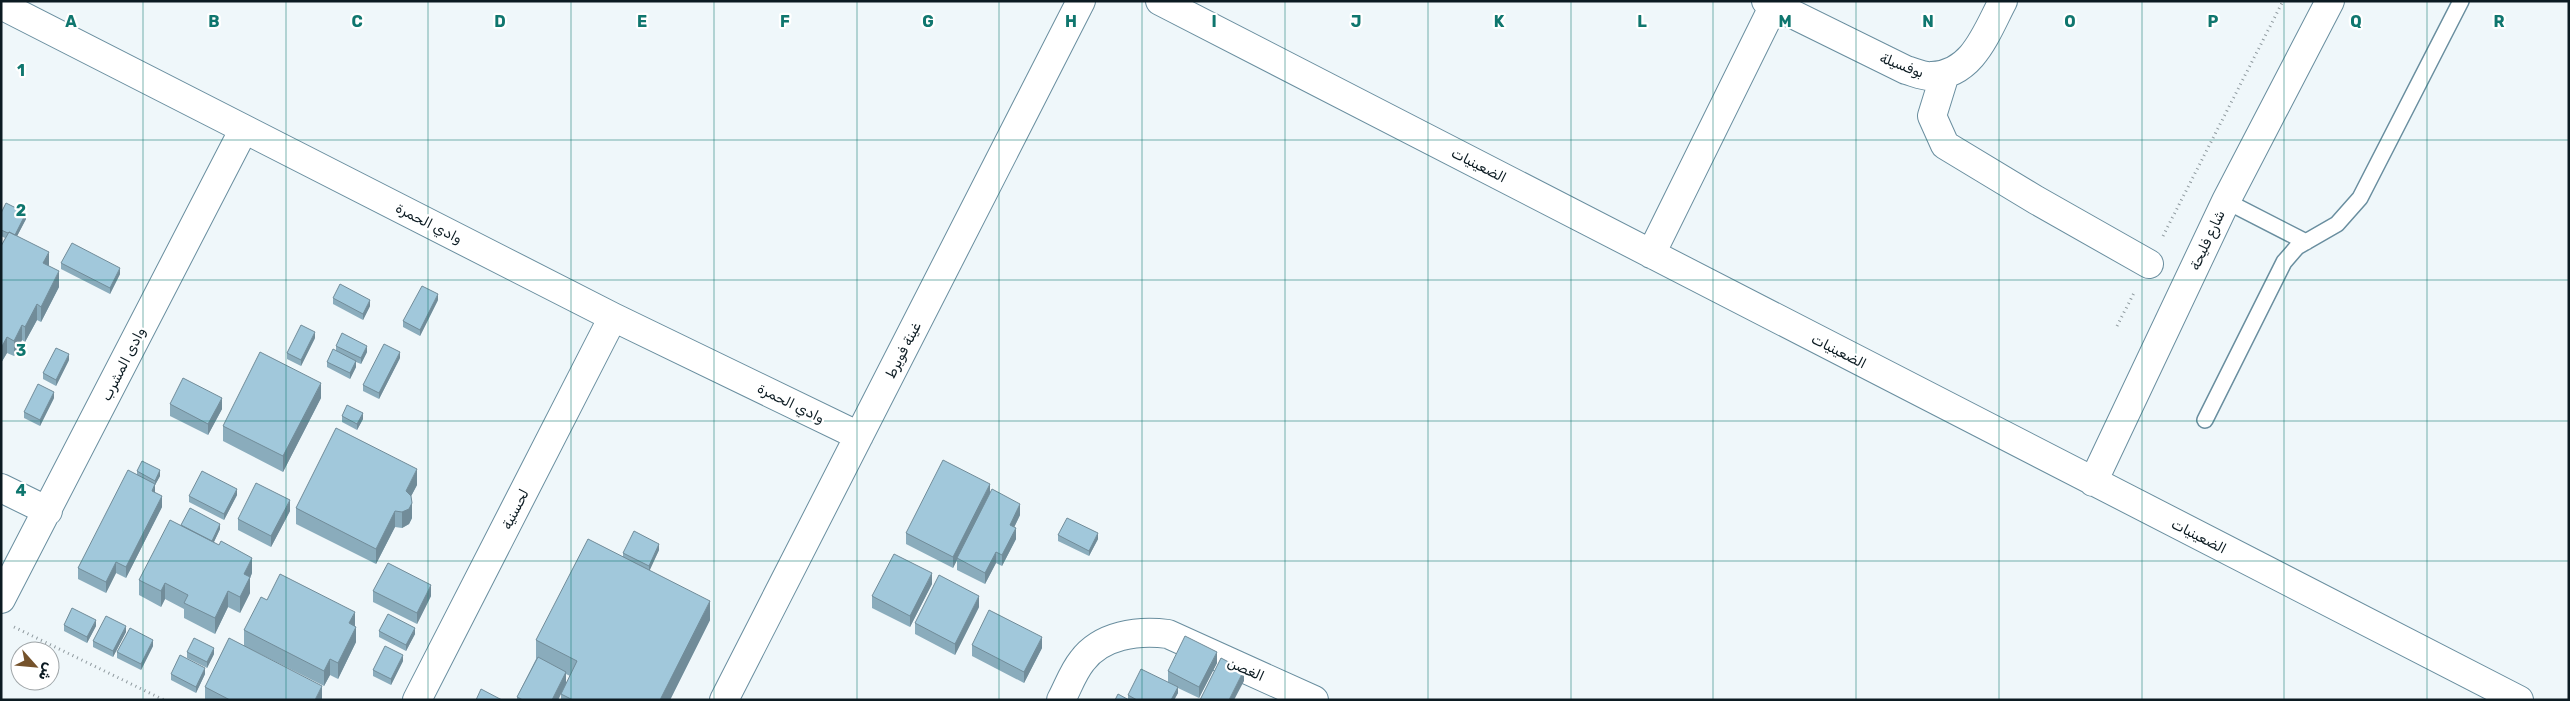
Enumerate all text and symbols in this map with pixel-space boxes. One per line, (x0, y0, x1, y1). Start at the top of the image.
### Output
text: A (65, 12, 77, 31)
text: B (208, 12, 220, 31)
text: C (351, 12, 363, 31)
text: D (494, 12, 506, 31)
text: E (637, 12, 647, 31)
text: F (780, 12, 790, 31)
text: G (922, 12, 934, 31)
text: H (1065, 12, 1077, 31)
text: I (1211, 12, 1217, 31)
text: J (1351, 12, 1361, 31)
text: K (1494, 12, 1505, 31)
text: L (1637, 12, 1647, 31)
text: M (1778, 12, 1792, 31)
text: N (1922, 12, 1934, 31)
text: O (2064, 12, 2076, 31)
text: P (2208, 12, 2219, 31)
text: Q (2350, 12, 2362, 31)
text: R (2493, 12, 2505, 31)
street label: بوفسيلة (1877, 49, 1926, 82)
text: 1 (17, 61, 25, 80)
street label: الضعينيات (1448, 144, 1509, 187)
street label: وادي الحمرة (392, 199, 465, 248)
text: 2 (16, 201, 26, 220)
street label: شارع فليحة (2186, 207, 2231, 274)
street label: غينة فويرط (882, 319, 925, 381)
street label: وادى المشرب (98, 325, 149, 404)
street label: الضعينيات (1808, 330, 1869, 373)
text: 3 (16, 341, 26, 360)
street label: وادي الحمرة (754, 380, 827, 428)
text: 4 (16, 481, 27, 500)
street label: لحسنية (498, 486, 533, 532)
street label: الضعينيات (2168, 515, 2229, 558)
north arrow (10, 641, 60, 691)
street label: الغصن (1225, 654, 1267, 685)
text: ش (34, 660, 58, 684)

